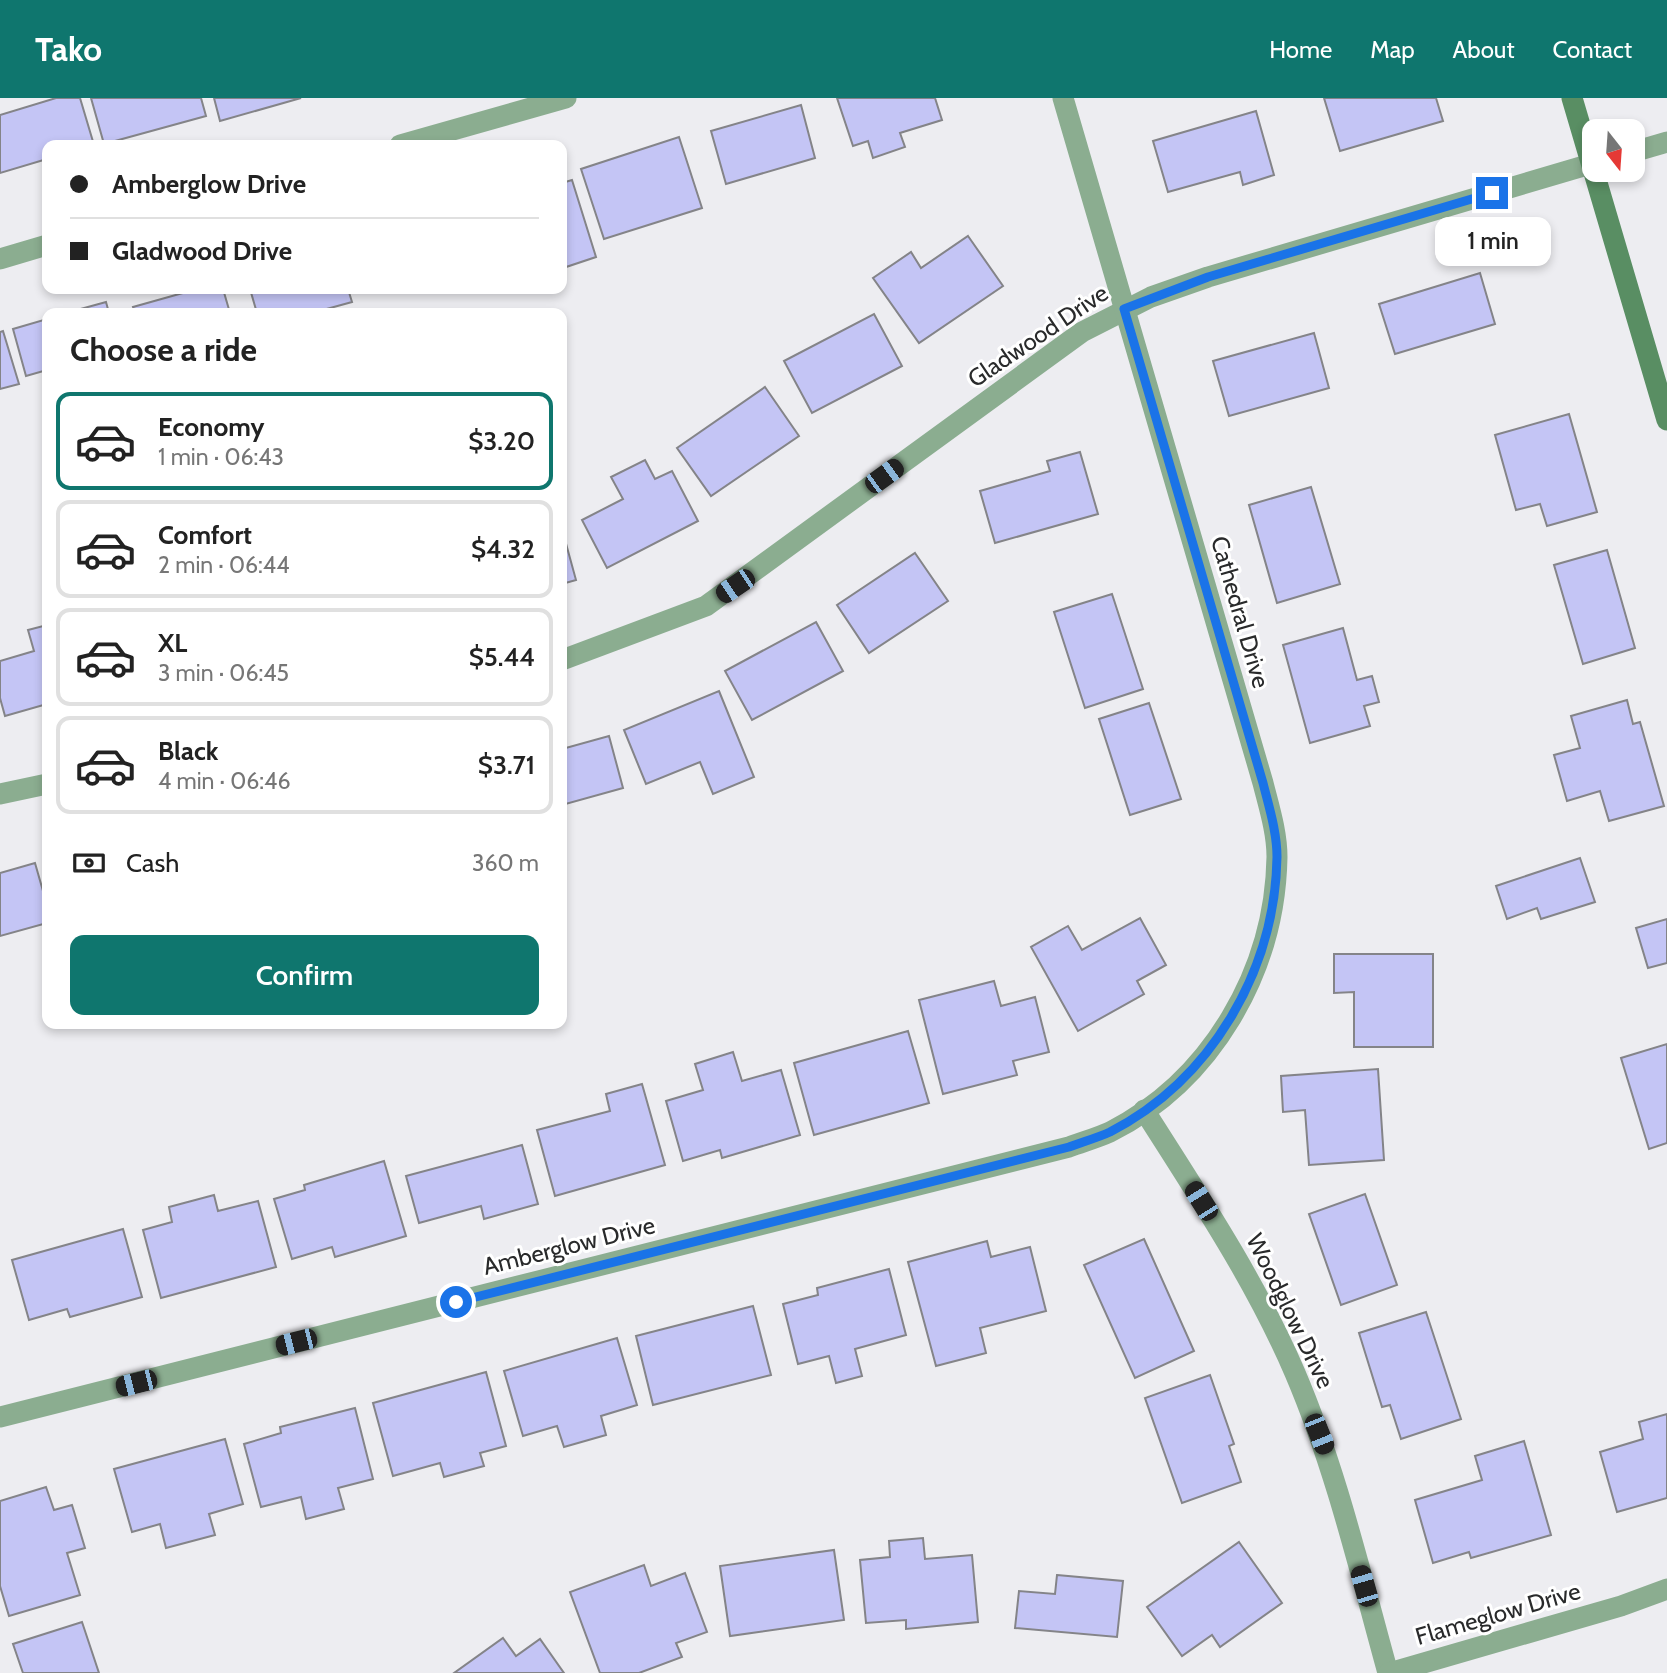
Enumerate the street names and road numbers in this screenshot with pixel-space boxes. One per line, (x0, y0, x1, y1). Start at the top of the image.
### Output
street label: Gladwood Drive (962, 278, 1113, 393)
street label: Cathedral Drive (1205, 533, 1276, 691)
street label: Amberglow Drive (480, 1210, 658, 1281)
street label: Woodglow Drive (1240, 1229, 1340, 1393)
street label: Flameglow Drive (1412, 1576, 1584, 1651)

